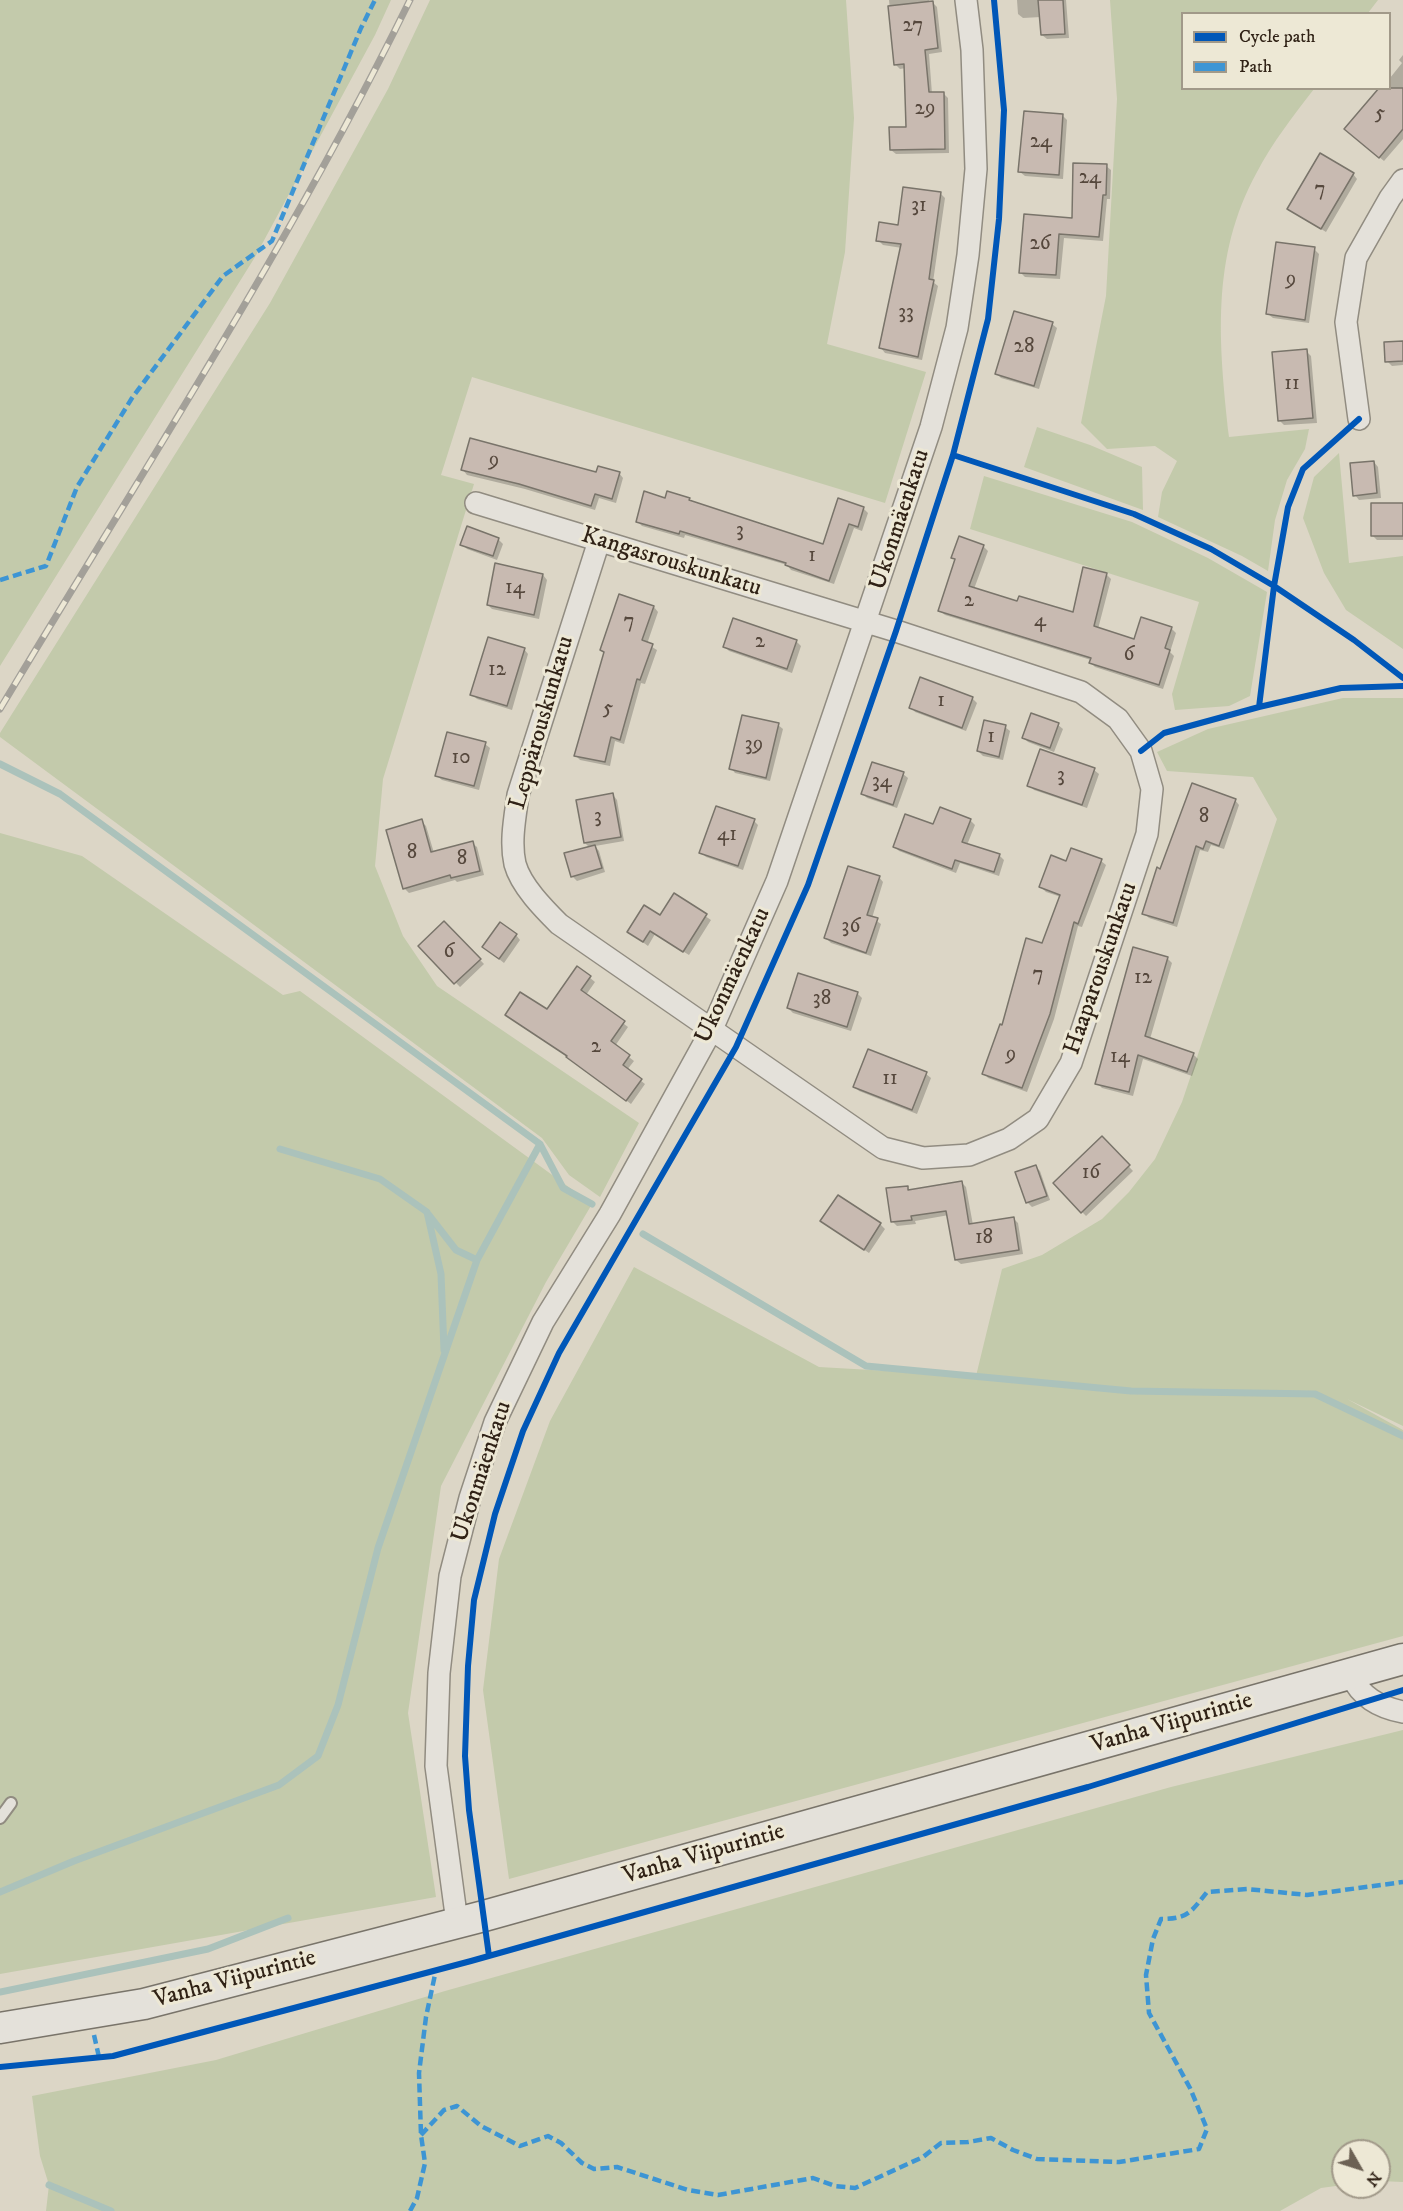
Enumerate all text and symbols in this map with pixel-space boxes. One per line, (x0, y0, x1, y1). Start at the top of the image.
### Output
legend (1181, 12, 1391, 90)
house number: 27 (903, 14, 923, 40)
text: Cycle path (1239, 26, 1316, 48)
text: Path (1239, 56, 1272, 78)
house number: 29 (915, 97, 935, 123)
house number: 5 (1375, 102, 1385, 128)
house number: 24 (1030, 130, 1052, 156)
house number: 24 (1079, 166, 1101, 192)
house number: 7 (1314, 178, 1326, 204)
house number: 31 (911, 194, 927, 220)
house number: 26 (1029, 232, 1051, 258)
house number: 9 (1286, 268, 1296, 294)
house number: 33 (898, 301, 914, 327)
house number: 28 (1014, 335, 1034, 361)
house number: 11 (1284, 372, 1300, 398)
street label: Ukonmäenkatu (865, 446, 937, 594)
house number: 9 (489, 449, 499, 475)
house number: 3 (736, 519, 744, 545)
street label: Kangasrouskunkatu (577, 522, 765, 604)
house number: 1 (808, 544, 816, 570)
house number: 14 (505, 576, 525, 602)
house number: 2 (964, 589, 974, 615)
house number: 4 (1034, 609, 1046, 635)
house number: 7 (623, 610, 635, 636)
house number: 2 (755, 630, 765, 656)
street label: Leppärouskunkatu (504, 633, 582, 813)
house number: 6 (1124, 643, 1134, 669)
house number: 12 (488, 658, 506, 684)
house number: 1 (937, 689, 945, 715)
house number: 5 (603, 697, 613, 723)
house number: 1 (987, 725, 995, 751)
house number: 39 (745, 733, 763, 759)
house number: 10 (452, 746, 470, 772)
house number: 3 (1057, 764, 1065, 790)
house number: 34 (872, 770, 892, 796)
house number: 3 (594, 805, 602, 831)
house number: 8 (1199, 805, 1209, 831)
house number: 41 (717, 823, 737, 849)
house number: 8 (407, 841, 417, 867)
house number: 8 (457, 847, 467, 873)
street label: Haaparouskunkatu (1059, 879, 1145, 1059)
street label: Ukonmäenkatu (690, 904, 778, 1048)
house number: 36 (842, 915, 860, 941)
house number: 6 (444, 940, 454, 966)
house number: 7 (1032, 963, 1044, 989)
house number: 12 (1134, 966, 1152, 992)
house number: 38 (813, 987, 831, 1013)
house number: 2 (591, 1035, 601, 1061)
house number: 9 (1006, 1043, 1016, 1069)
house number: 14 (1110, 1045, 1130, 1071)
house number: 11 (882, 1067, 898, 1093)
house number: 16 (1082, 1161, 1100, 1187)
house number: 18 (975, 1226, 993, 1252)
street label: Ukonmäenkatu (447, 1398, 519, 1546)
street label: Vanha Viipurintie (1088, 1687, 1256, 1761)
street label: Vanha Viipurintie (620, 1818, 788, 1892)
street label: Vanha Viipurintie (151, 1945, 319, 2015)
north arrow (1331, 2139, 1391, 2199)
text: N (1362, 2168, 1385, 2190)

